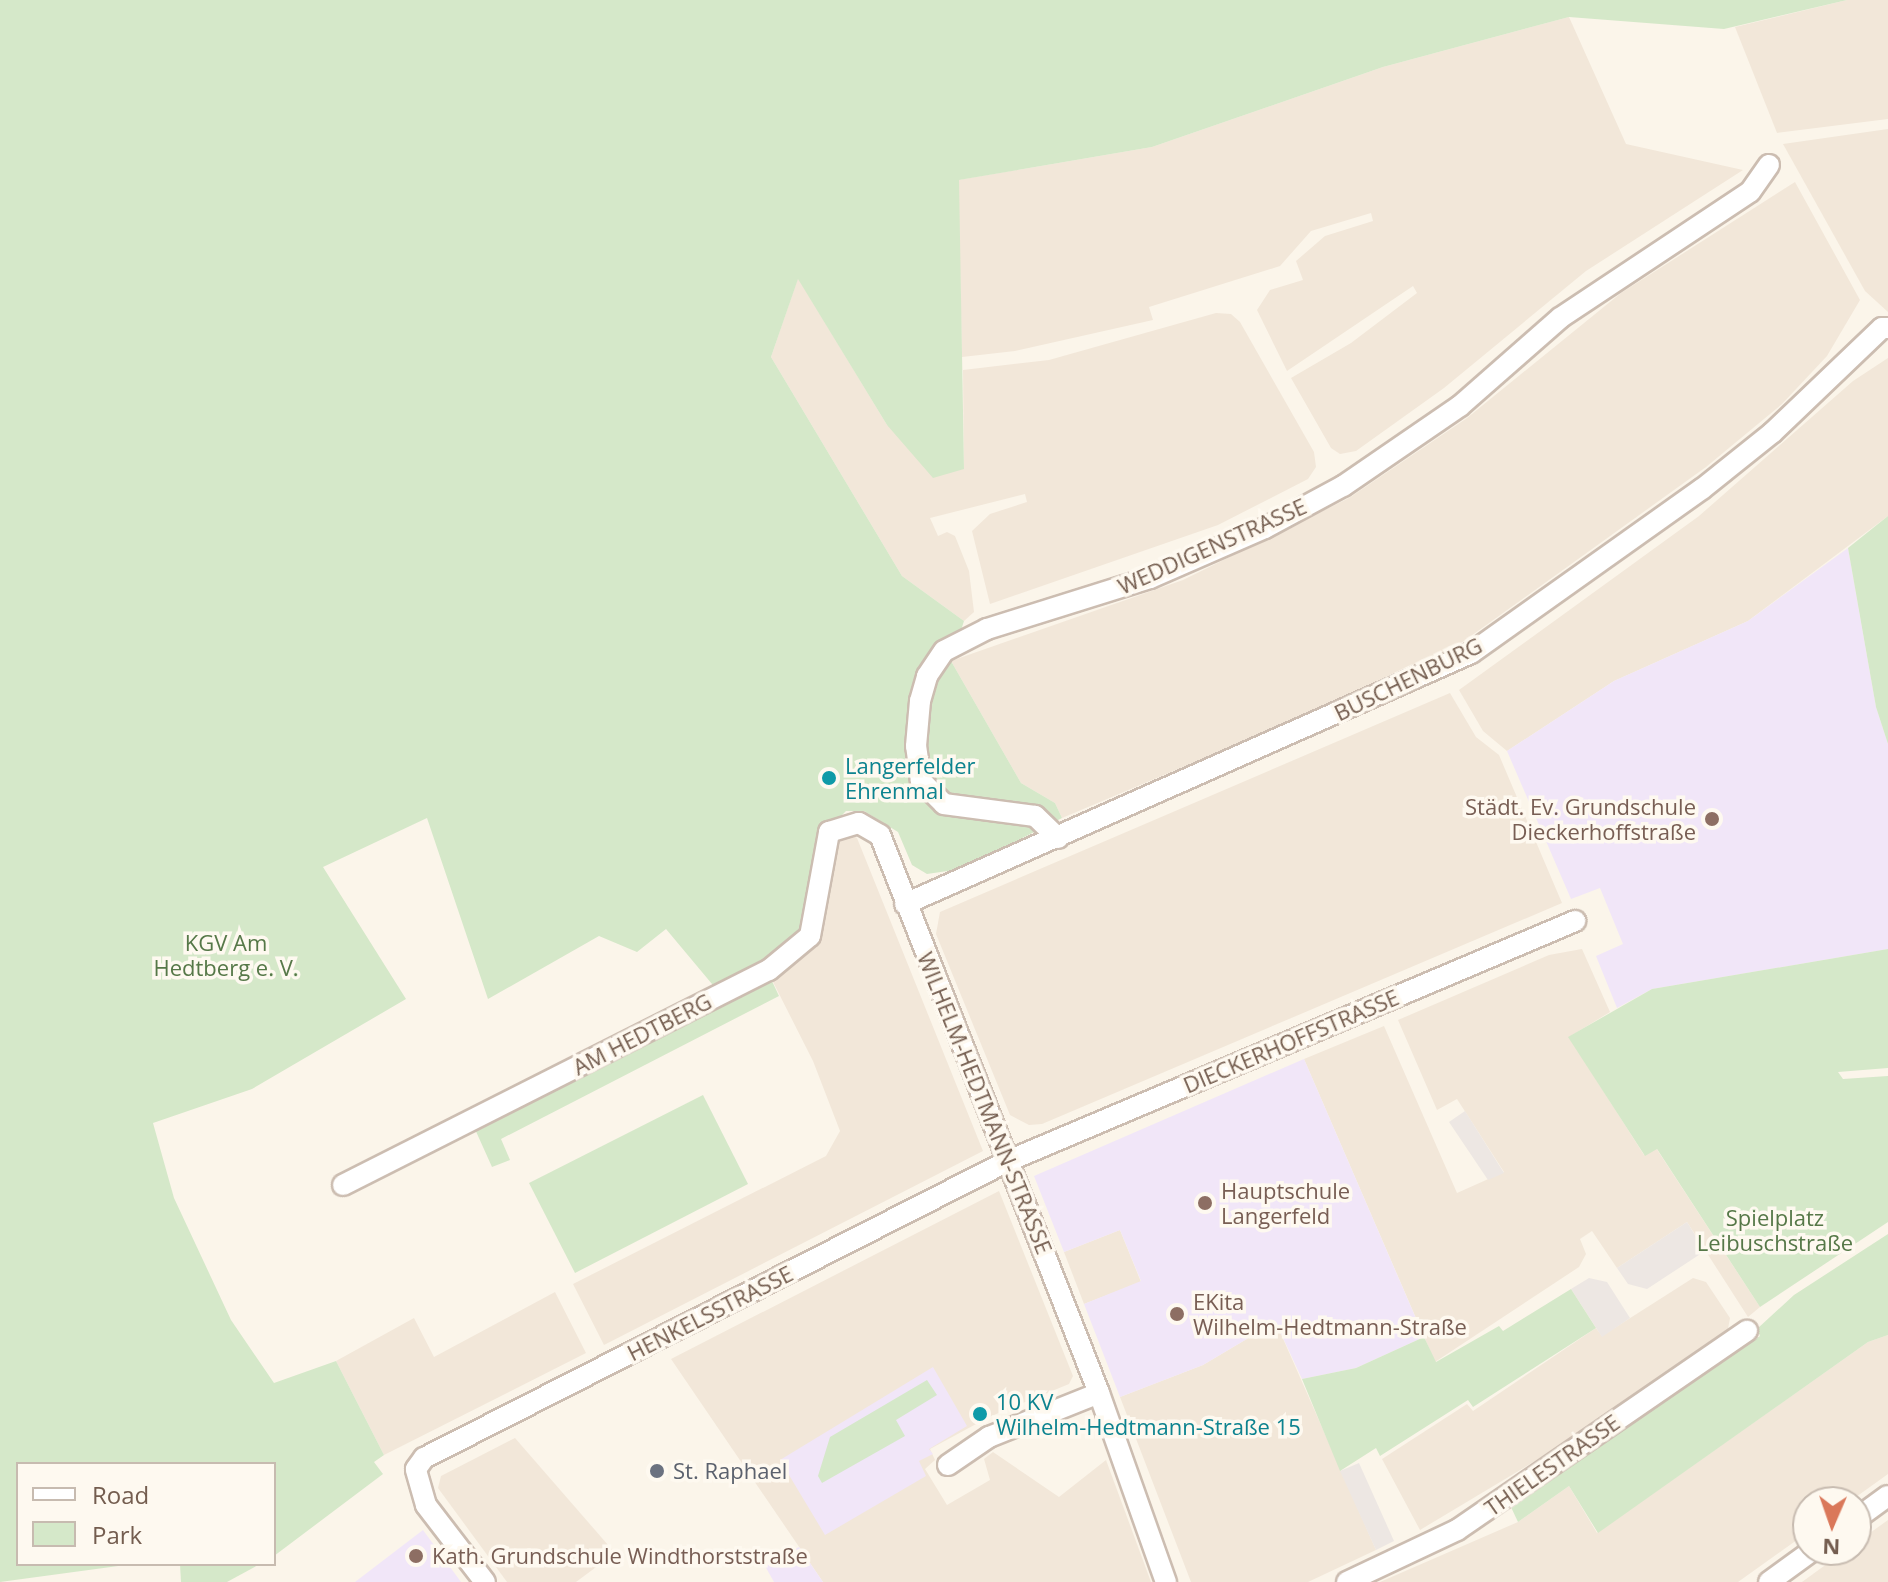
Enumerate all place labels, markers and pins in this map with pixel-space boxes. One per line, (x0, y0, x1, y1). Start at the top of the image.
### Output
place label: Langerfelder Ehrenmal (845, 752, 976, 804)
marker: Langerfelder Ehrenmal (820, 769, 838, 787)
place label: Städt. Ev. Grundschule Dieckerhoffstraße (1465, 793, 1696, 844)
marker: Städt. Ev. Grundschule Dieckerhoffstraße (1703, 810, 1721, 828)
place label: Hauptschule Langerfeld (1221, 1177, 1350, 1228)
marker: Hauptschule Langerfeld (1196, 1194, 1214, 1212)
place label: EKita Wilhelm-Hedtmann-Straße (1193, 1288, 1467, 1340)
marker: EKita Wilhelm-Hedtmann-Straße (1168, 1305, 1186, 1323)
place label: 10 KV Wilhelm-Hedtmann-Straße 15 (996, 1388, 1301, 1440)
marker: 10 KV Wilhelm-Hedtmann-Straße 15 (971, 1405, 989, 1423)
place label: St. Raphael (673, 1458, 787, 1484)
marker: St. Raphael (648, 1462, 666, 1480)
place label: Kath. Grundschule Windthorststraße (432, 1543, 808, 1569)
marker: Kath. Grundschule Windthorststraße (407, 1547, 425, 1565)

